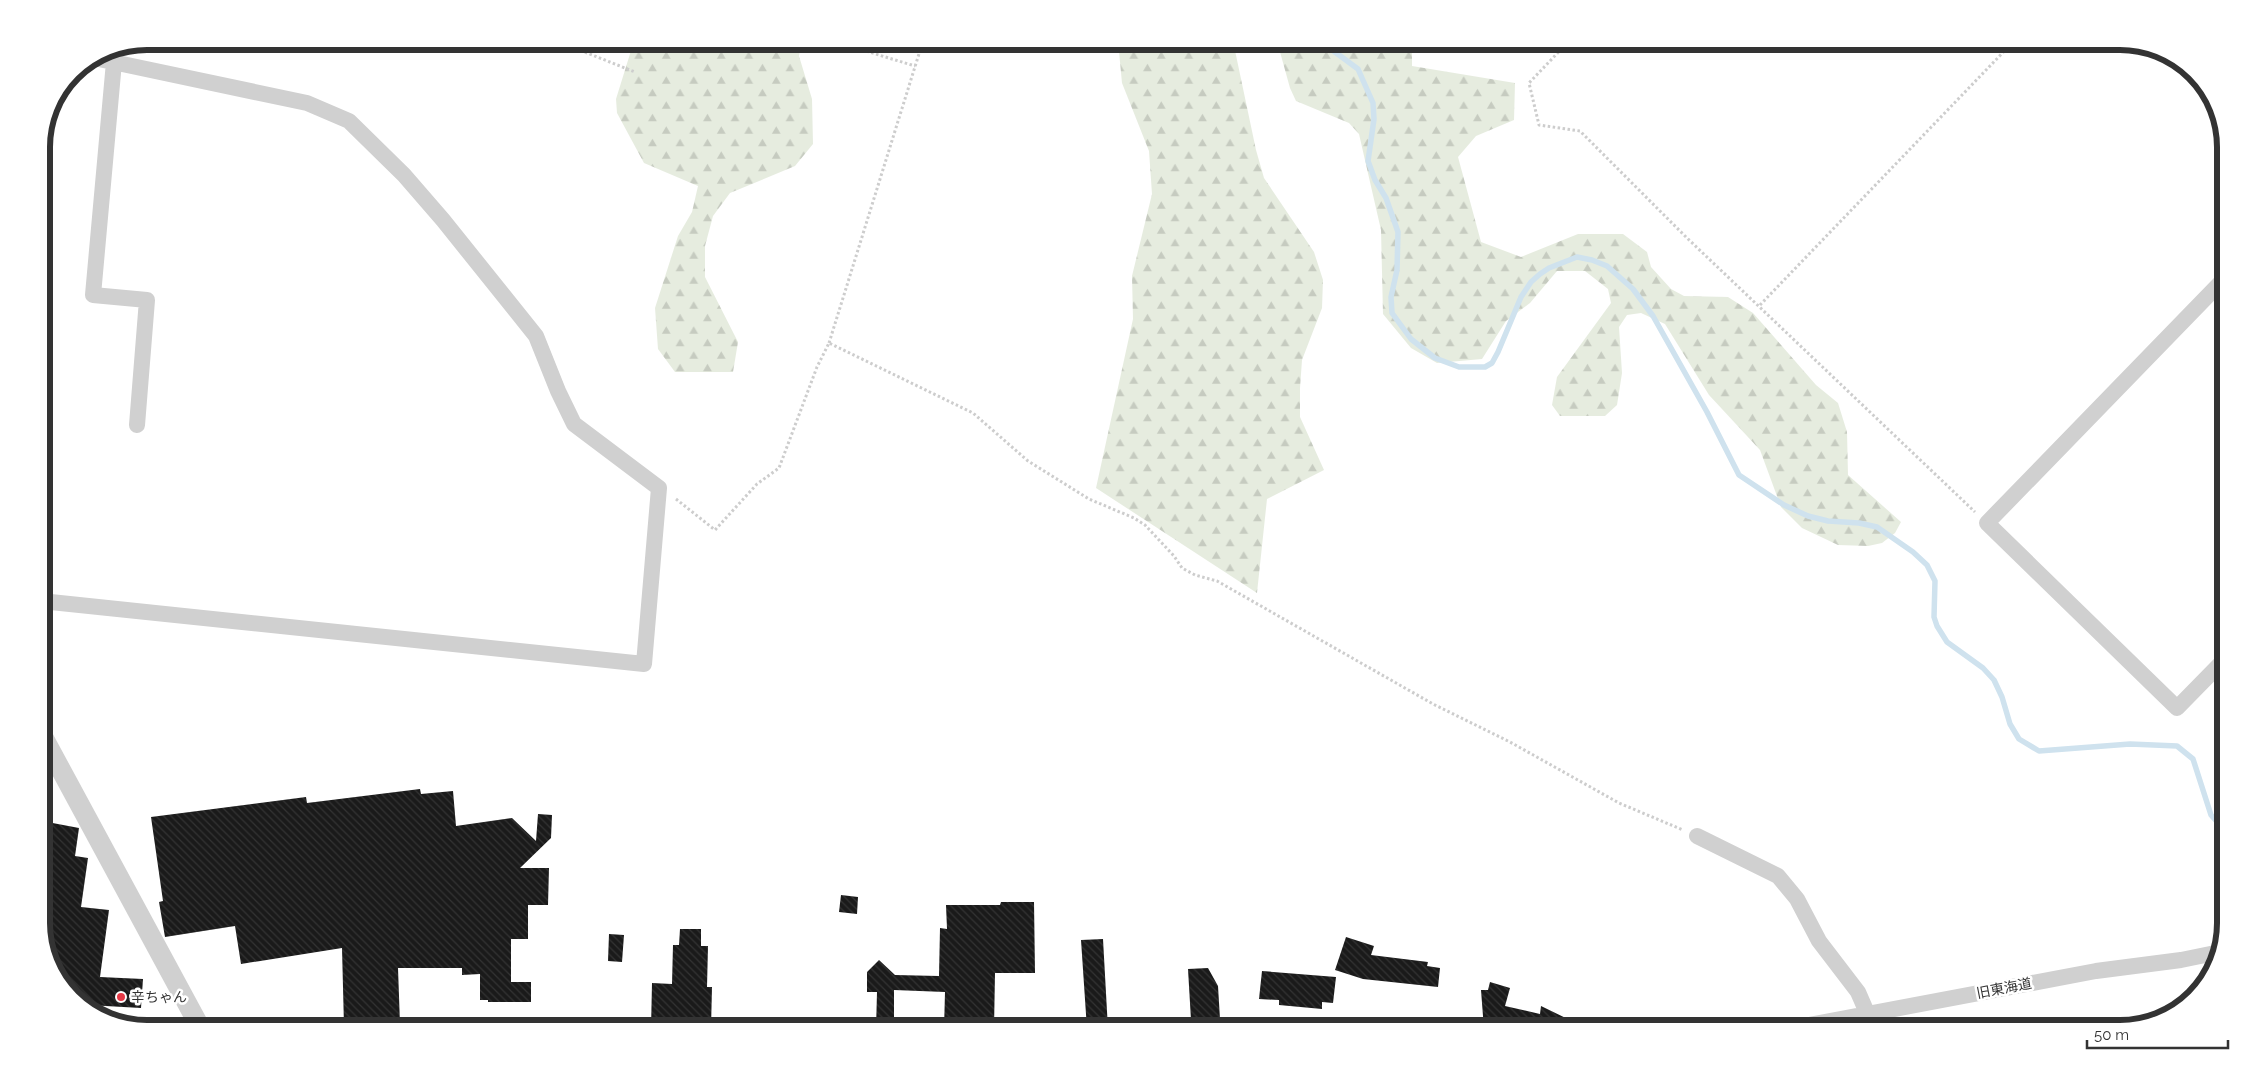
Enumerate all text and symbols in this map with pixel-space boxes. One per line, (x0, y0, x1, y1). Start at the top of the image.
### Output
street label: 旧東海道 (1975, 975, 2033, 1001)
place label: 辛ちゃん (131, 989, 187, 1005)
marker: 辛ちゃん (115, 991, 127, 1003)
scale bar (2087, 1018, 2228, 1050)
text: 50 m (2094, 1026, 2129, 1044)

